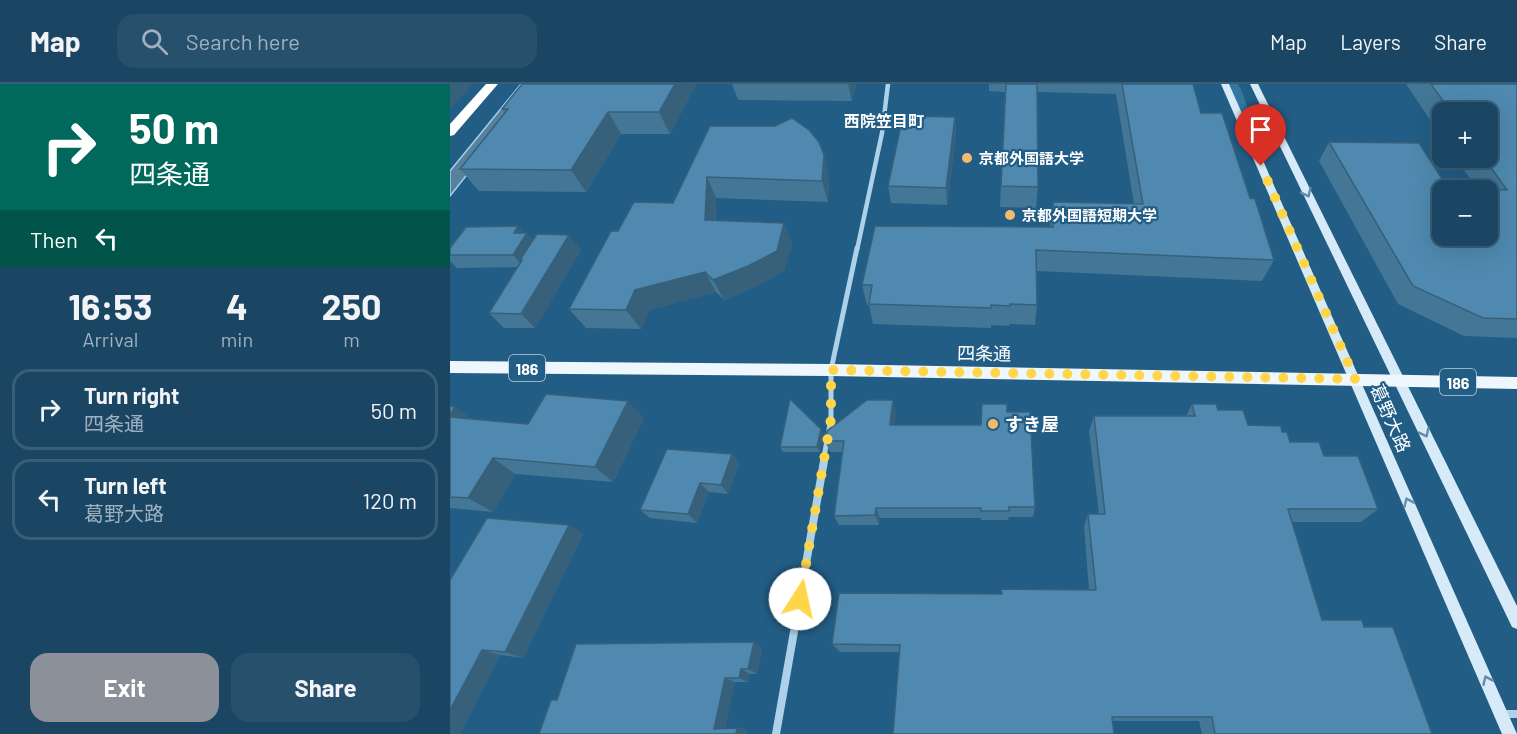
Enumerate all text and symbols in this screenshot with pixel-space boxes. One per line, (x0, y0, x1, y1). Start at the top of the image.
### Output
search box (117, 14, 537, 68)
text: Map (30, 24, 81, 58)
icon: search (138, 25, 171, 58)
text: Search here (186, 28, 300, 54)
text: Map (1270, 29, 1307, 54)
text: Layers (1340, 29, 1401, 54)
text: Share (1434, 29, 1487, 54)
text: 50 m (129, 102, 219, 152)
map controls (1432, 102, 1498, 246)
button: + (1432, 102, 1498, 168)
pin (1235, 104, 1286, 166)
icon: right (30, 108, 108, 186)
district label: 西院笠目町 (844, 111, 924, 130)
icon: arrive (1244, 113, 1277, 146)
place label: 京都外国語大学 (979, 149, 1084, 167)
marker: 京都外国語大学 (960, 151, 974, 165)
text: 四条通 (129, 157, 210, 189)
button: − (1432, 180, 1498, 246)
one-way arrow (1300, 187, 1312, 198)
place label: 京都外国語短期大学 (1022, 206, 1157, 224)
marker: 京都外国語短期大学 (1003, 208, 1017, 222)
icon: left (90, 222, 123, 255)
text: Then (30, 226, 78, 252)
text: 16:53 (68, 284, 152, 327)
text: 4 (226, 284, 248, 327)
text: 250 (322, 284, 382, 327)
text: Arrival (82, 327, 138, 351)
text: min (221, 327, 253, 351)
text: m (343, 327, 360, 351)
street label: 四条通 (957, 342, 1011, 364)
road number: 186 (509, 355, 545, 381)
road number: 186 (1440, 369, 1476, 395)
street label: 葛野大路 (1366, 381, 1416, 455)
text: Turn right (84, 382, 179, 408)
icon: right (33, 393, 66, 426)
text: 50 m (371, 397, 417, 423)
text: 四条通 (84, 411, 144, 435)
place label: すき屋 (1005, 413, 1059, 435)
marker: すき屋 (986, 417, 1000, 431)
one-way arrow (1417, 427, 1429, 438)
text: Turn left (84, 472, 167, 498)
icon: left (33, 483, 66, 516)
text: 120 m (362, 487, 417, 513)
one-way arrow (1404, 497, 1416, 508)
text: 葛野大路 (84, 501, 164, 525)
position arrow (768, 567, 832, 631)
button: Exit (30, 653, 219, 722)
button: Share (231, 653, 420, 722)
one-way arrow (1482, 676, 1494, 687)

